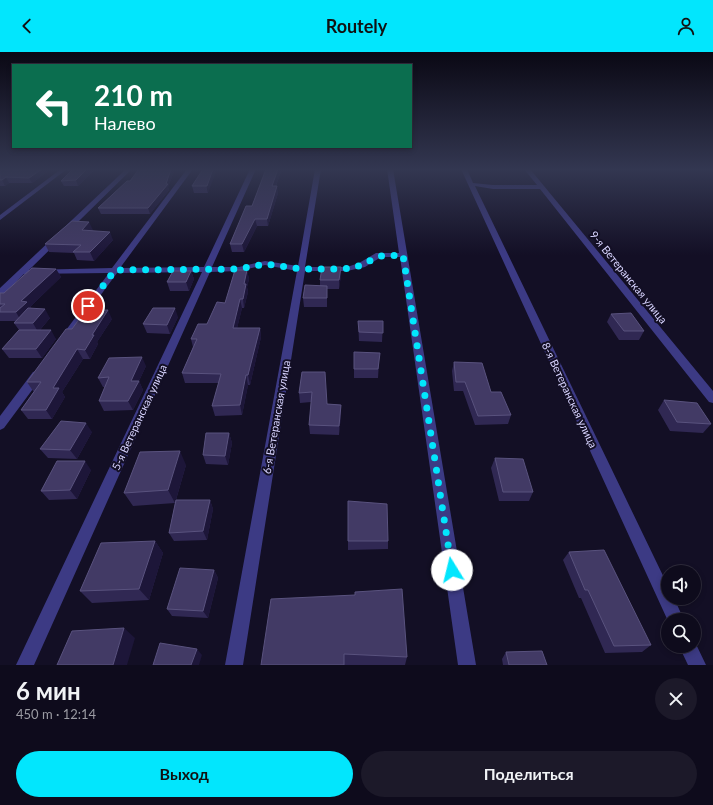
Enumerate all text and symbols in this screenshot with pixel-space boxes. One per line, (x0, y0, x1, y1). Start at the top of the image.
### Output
icon: back (16, 15, 38, 37)
text: Routely (326, 15, 387, 37)
icon: person (675, 15, 697, 37)
text: 210 m (94, 78, 173, 112)
icon: left (28, 80, 80, 132)
text: Налево (94, 112, 156, 134)
street label: 9-я Ветеранская улица (588, 228, 670, 326)
pin (71, 289, 105, 323)
icon: arrive (77, 295, 99, 317)
street label: 8-я Ветеранская улица (540, 340, 600, 450)
street label: 6-я Ветеранская улица (260, 359, 292, 475)
street label: 5-я Ветеранская улица (109, 362, 169, 472)
position arrow (431, 549, 473, 591)
map controls (661, 565, 701, 653)
button: sound (661, 565, 701, 605)
button: search (661, 613, 701, 653)
text: 6 мин (16, 676, 81, 705)
button: close (655, 678, 697, 720)
text: 450 m · 12:14 (16, 706, 96, 722)
button: Выход (16, 751, 353, 797)
button: Поделиться (361, 751, 697, 797)

